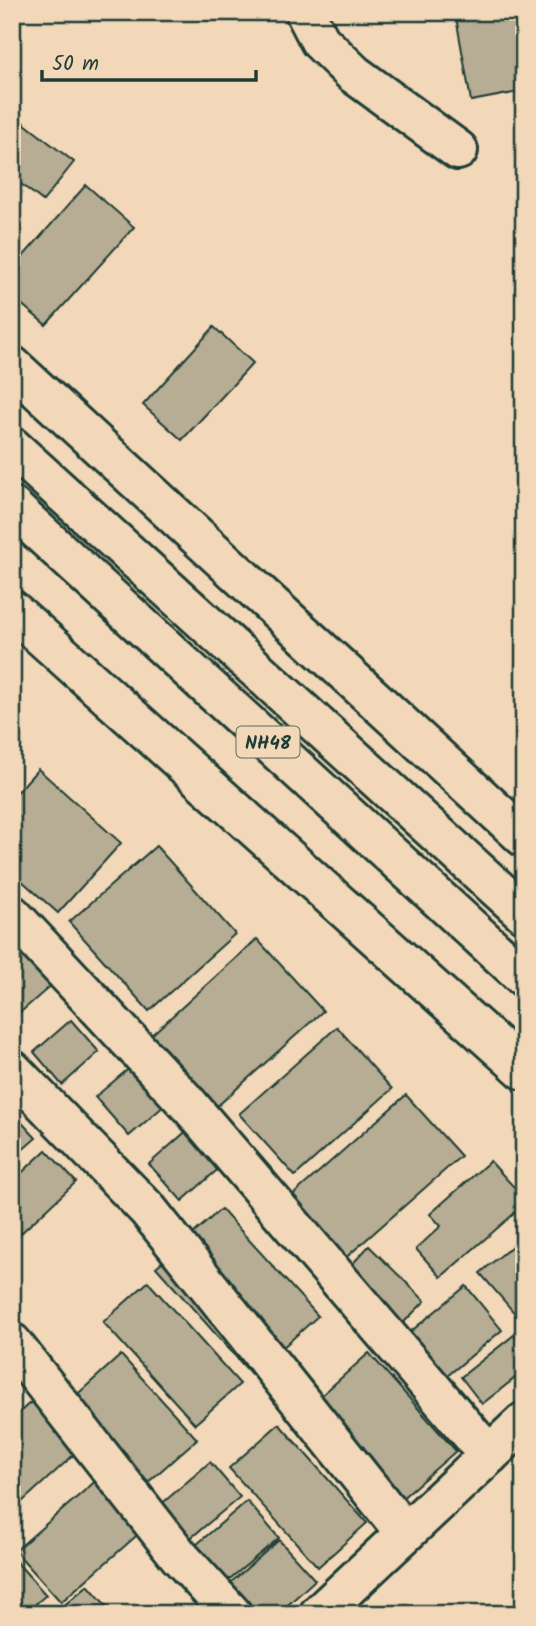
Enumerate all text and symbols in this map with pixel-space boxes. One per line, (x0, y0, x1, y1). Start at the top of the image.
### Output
scale bar (42, 38, 256, 82)
text: 50 m (52, 48, 99, 81)
road number: NH48 (236, 726, 300, 758)

